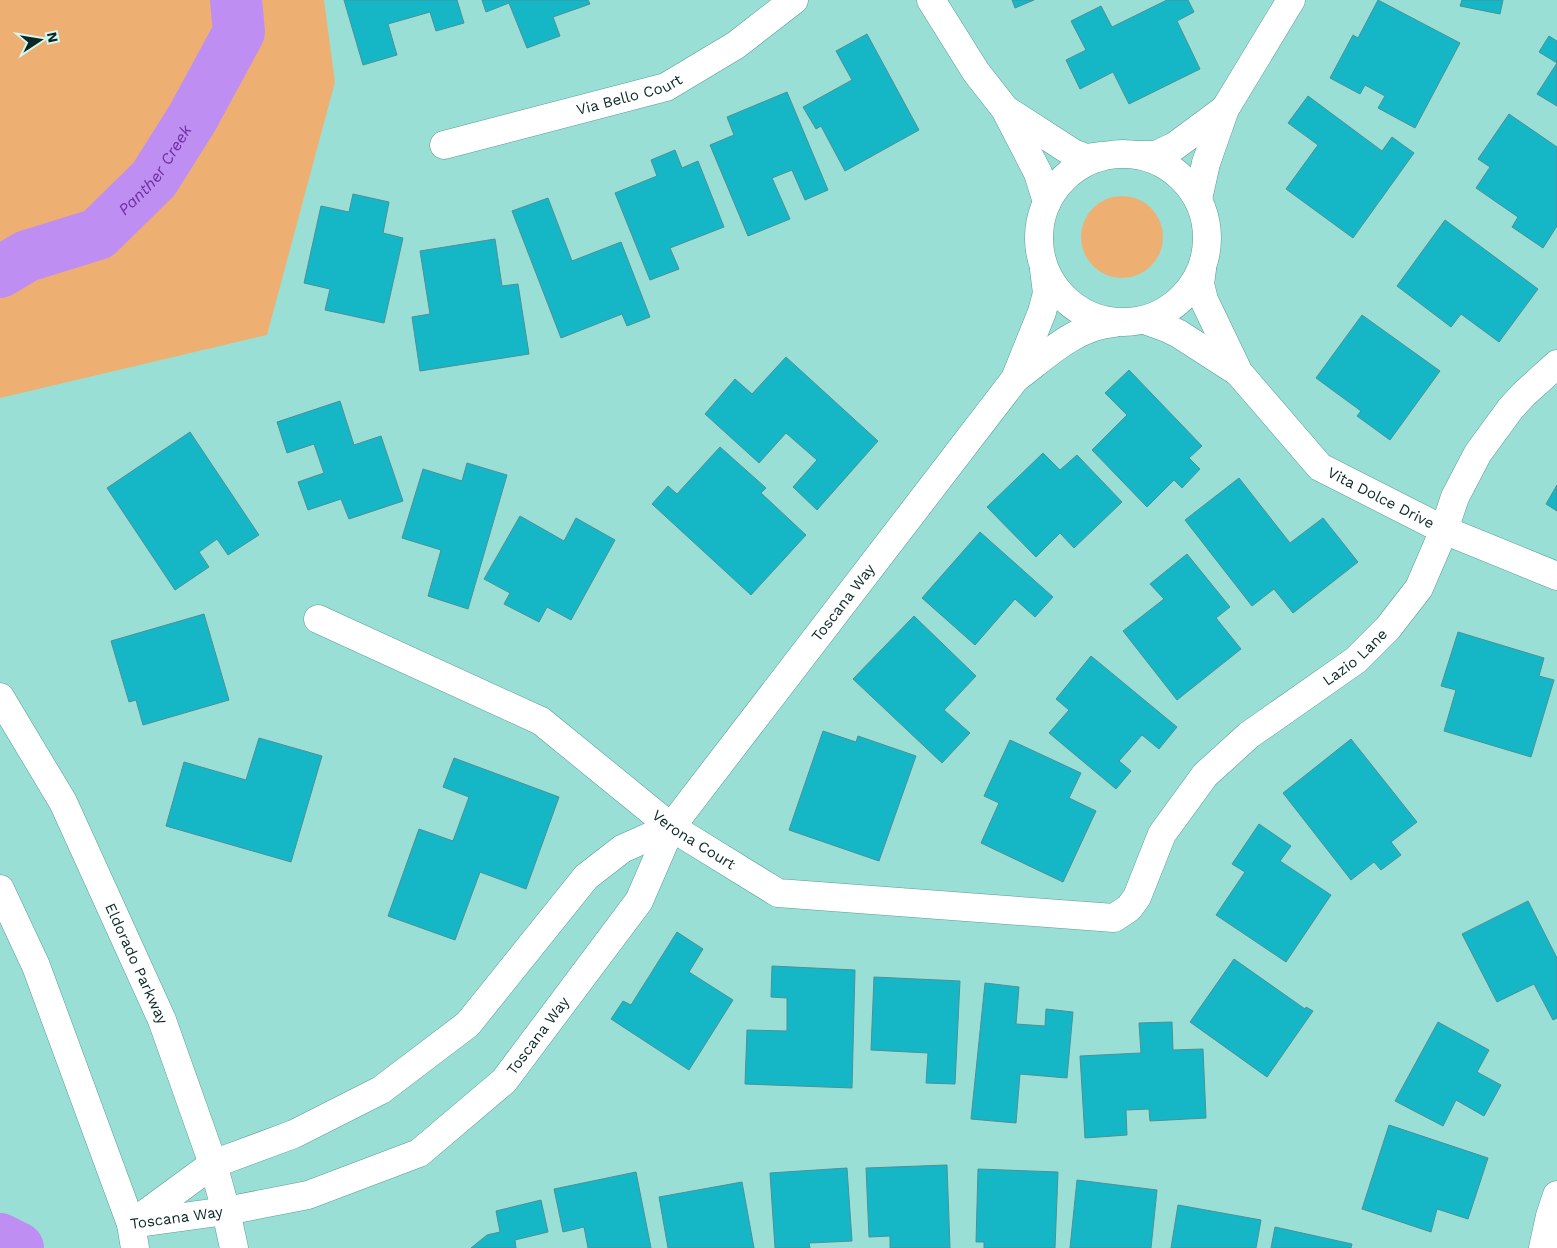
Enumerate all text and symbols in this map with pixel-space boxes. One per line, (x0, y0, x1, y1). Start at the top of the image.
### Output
north arrow (15, 15, 65, 65)
text: N (44, 31, 62, 44)
street label: Via Bello Court (575, 70, 686, 119)
water label: Panther Creek (114, 120, 196, 219)
street label: Vita Dolce Drive (1325, 463, 1437, 533)
street label: Toscana Way (808, 560, 879, 645)
street label: Lazio Lane (1319, 625, 1391, 690)
street label: Verona Court (648, 806, 739, 874)
street label: Eldorado Parkway (101, 900, 172, 1027)
street label: Toscana Way (503, 993, 573, 1078)
street label: Toscana Way (129, 1203, 224, 1233)

